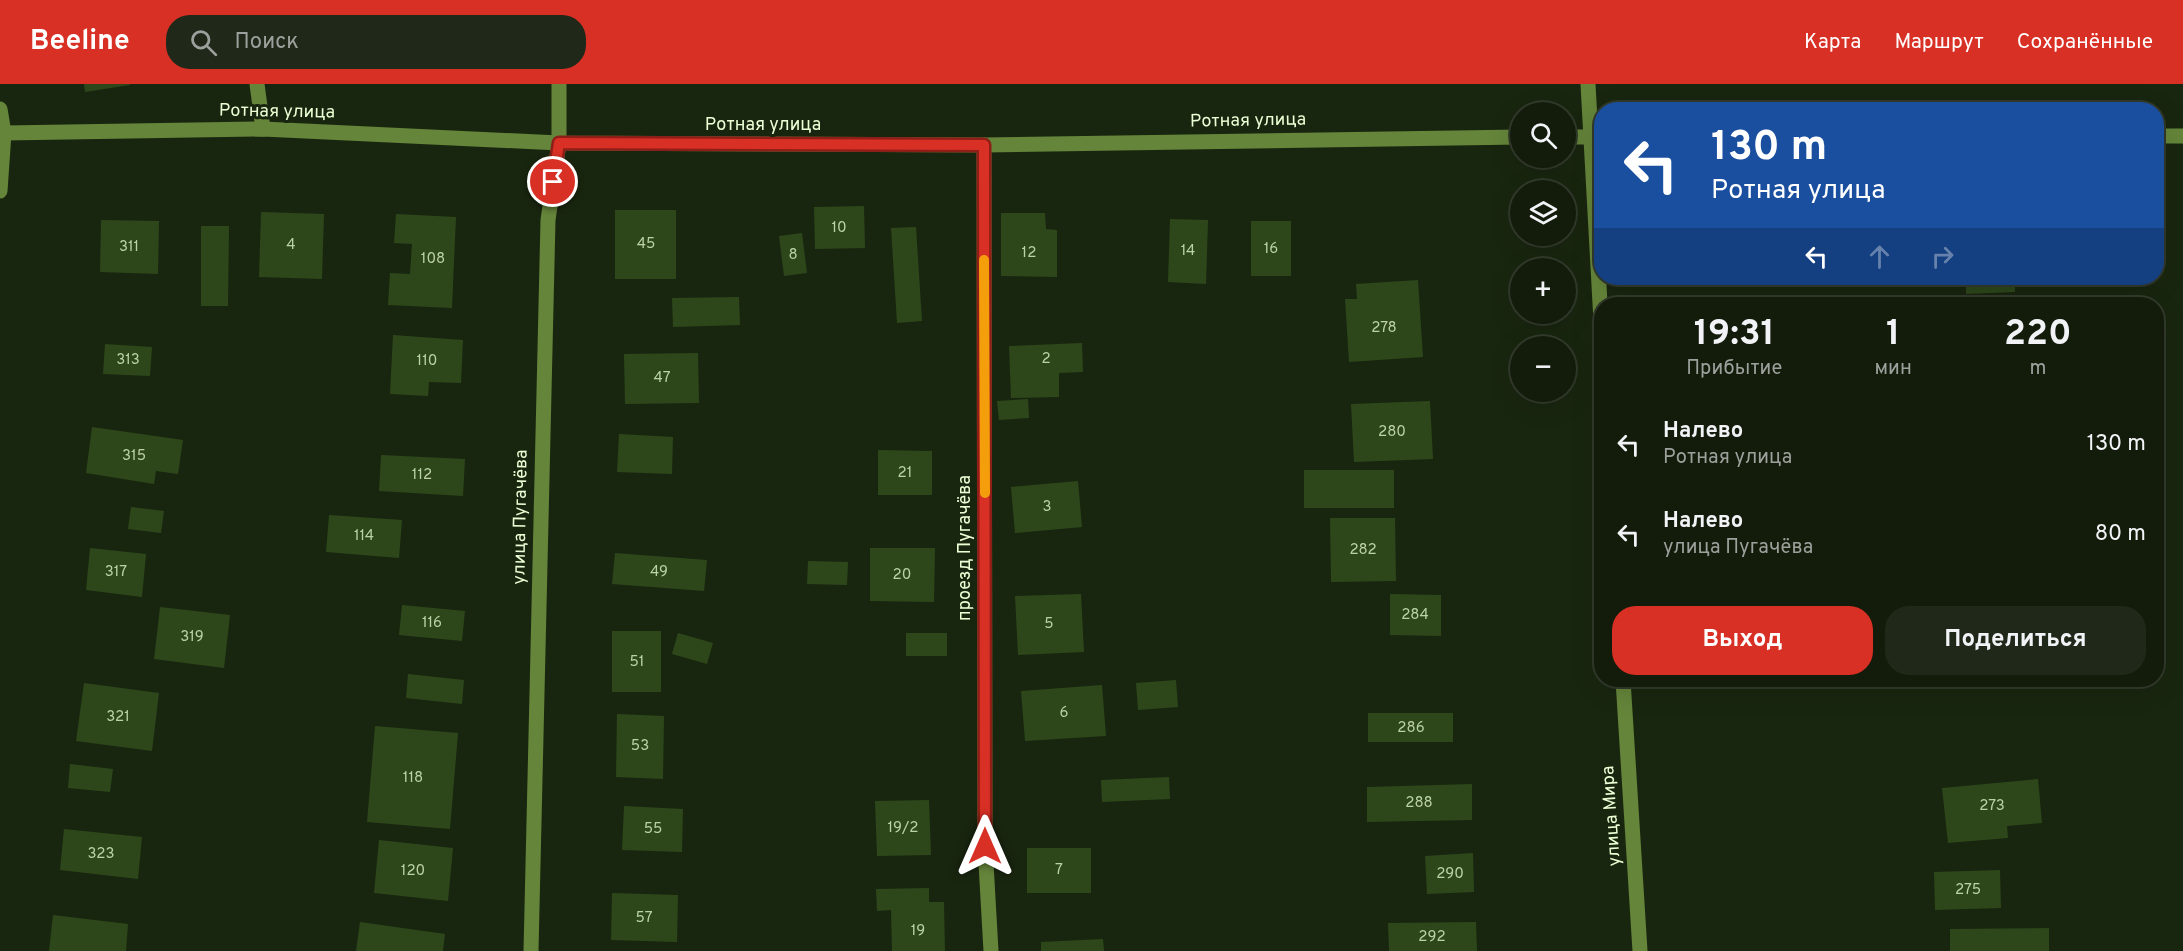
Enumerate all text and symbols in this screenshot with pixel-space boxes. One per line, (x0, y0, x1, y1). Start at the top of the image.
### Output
search box (166, 15, 586, 69)
text: Beeline (30, 24, 130, 60)
icon: search (187, 26, 220, 59)
text: Поиск (235, 29, 299, 56)
text: Карта (1804, 29, 1861, 56)
text: Маршрут (1894, 29, 1984, 56)
text: Сохранённые (2017, 29, 2153, 56)
street label: Ротная улица (219, 99, 335, 125)
map controls (1510, 102, 1576, 402)
button: search (1510, 102, 1576, 168)
street label: Ротная улица (1190, 108, 1306, 134)
street label: Ротная улица (705, 114, 821, 137)
text: 130 m (1711, 122, 1827, 175)
icon: left (1612, 126, 1690, 204)
pin (527, 156, 578, 207)
icon: arrive (536, 165, 569, 198)
text: Ротная улица (1711, 174, 1885, 208)
button: layers (1510, 180, 1576, 246)
house number: 10 (831, 219, 847, 238)
house number: 45 (637, 235, 655, 254)
house number: 4 (286, 236, 296, 255)
house number: 311 (119, 238, 139, 257)
house number: 16 (1264, 240, 1278, 259)
icon: left (1800, 240, 1833, 273)
icon: ahead (1863, 240, 1896, 273)
icon: right (1926, 240, 1959, 273)
house number: 14 (1181, 242, 1195, 261)
house number: 12 (1022, 244, 1036, 263)
house number: 8 (788, 246, 798, 265)
house number: 108 (421, 250, 445, 269)
button: + (1510, 258, 1576, 324)
text: 19:31 (1694, 312, 1775, 358)
text: 1 (1886, 312, 1900, 358)
text: 220 (2004, 312, 2072, 358)
house number: 278 (1371, 319, 1397, 338)
button: − (1510, 336, 1576, 402)
house number: 2 (1041, 350, 1051, 369)
house number: 313 (116, 351, 140, 370)
house number: 110 (417, 352, 437, 371)
text: Прибытие (1686, 356, 1782, 382)
text: мин (1874, 356, 1912, 382)
text: m (2029, 356, 2046, 382)
house number: 47 (654, 369, 671, 388)
text: Налево (1663, 418, 1743, 445)
house number: 280 (1378, 423, 1406, 442)
icon: left (1612, 428, 1645, 461)
text: 130 m (2087, 431, 2146, 458)
text: Ротная улица (1663, 445, 1792, 471)
house number: 315 (122, 447, 146, 466)
street label: улица Пугачёва (508, 449, 534, 585)
house number: 21 (898, 464, 912, 483)
house number: 112 (412, 466, 432, 485)
street label: проезд Пугачёва (954, 475, 977, 621)
house number: 3 (1042, 498, 1052, 517)
text: Налево (1663, 508, 1743, 535)
icon: left (1612, 518, 1645, 551)
text: 80 m (2095, 521, 2146, 548)
house number: 114 (354, 527, 374, 546)
text: улица Пугачёва (1663, 535, 1813, 561)
house number: 282 (1349, 541, 1377, 560)
house number: 317 (105, 563, 127, 582)
house number: 49 (650, 563, 668, 582)
house number: 20 (893, 566, 911, 585)
house number: 284 (1401, 606, 1429, 625)
button: Выход (1612, 606, 1873, 675)
button: Поделиться (1885, 606, 2146, 675)
house number: 116 (422, 614, 442, 633)
house number: 5 (1044, 615, 1054, 634)
house number: 319 (180, 628, 204, 647)
house number: 51 (630, 653, 644, 672)
house number: 6 (1060, 704, 1069, 723)
house number: 321 (106, 708, 130, 727)
house number: 286 (1397, 719, 1425, 738)
house number: 53 (631, 737, 649, 756)
street label: улица Мира (1597, 765, 1627, 867)
house number: 118 (403, 769, 423, 788)
house number: 288 (1405, 794, 1433, 813)
house number: 273 (1979, 797, 2005, 816)
position arrow (953, 814, 1017, 878)
house number: 19/2 (887, 819, 919, 838)
house number: 55 (644, 820, 662, 839)
house number: 323 (88, 845, 114, 864)
house number: 7 (1055, 861, 1063, 880)
house number: 120 (401, 862, 425, 881)
house number: 290 (1436, 865, 1464, 884)
house number: 275 (1955, 881, 1981, 900)
house number: 57 (636, 909, 653, 928)
house number: 19 (911, 922, 925, 941)
house number: 292 (1418, 928, 1446, 947)

